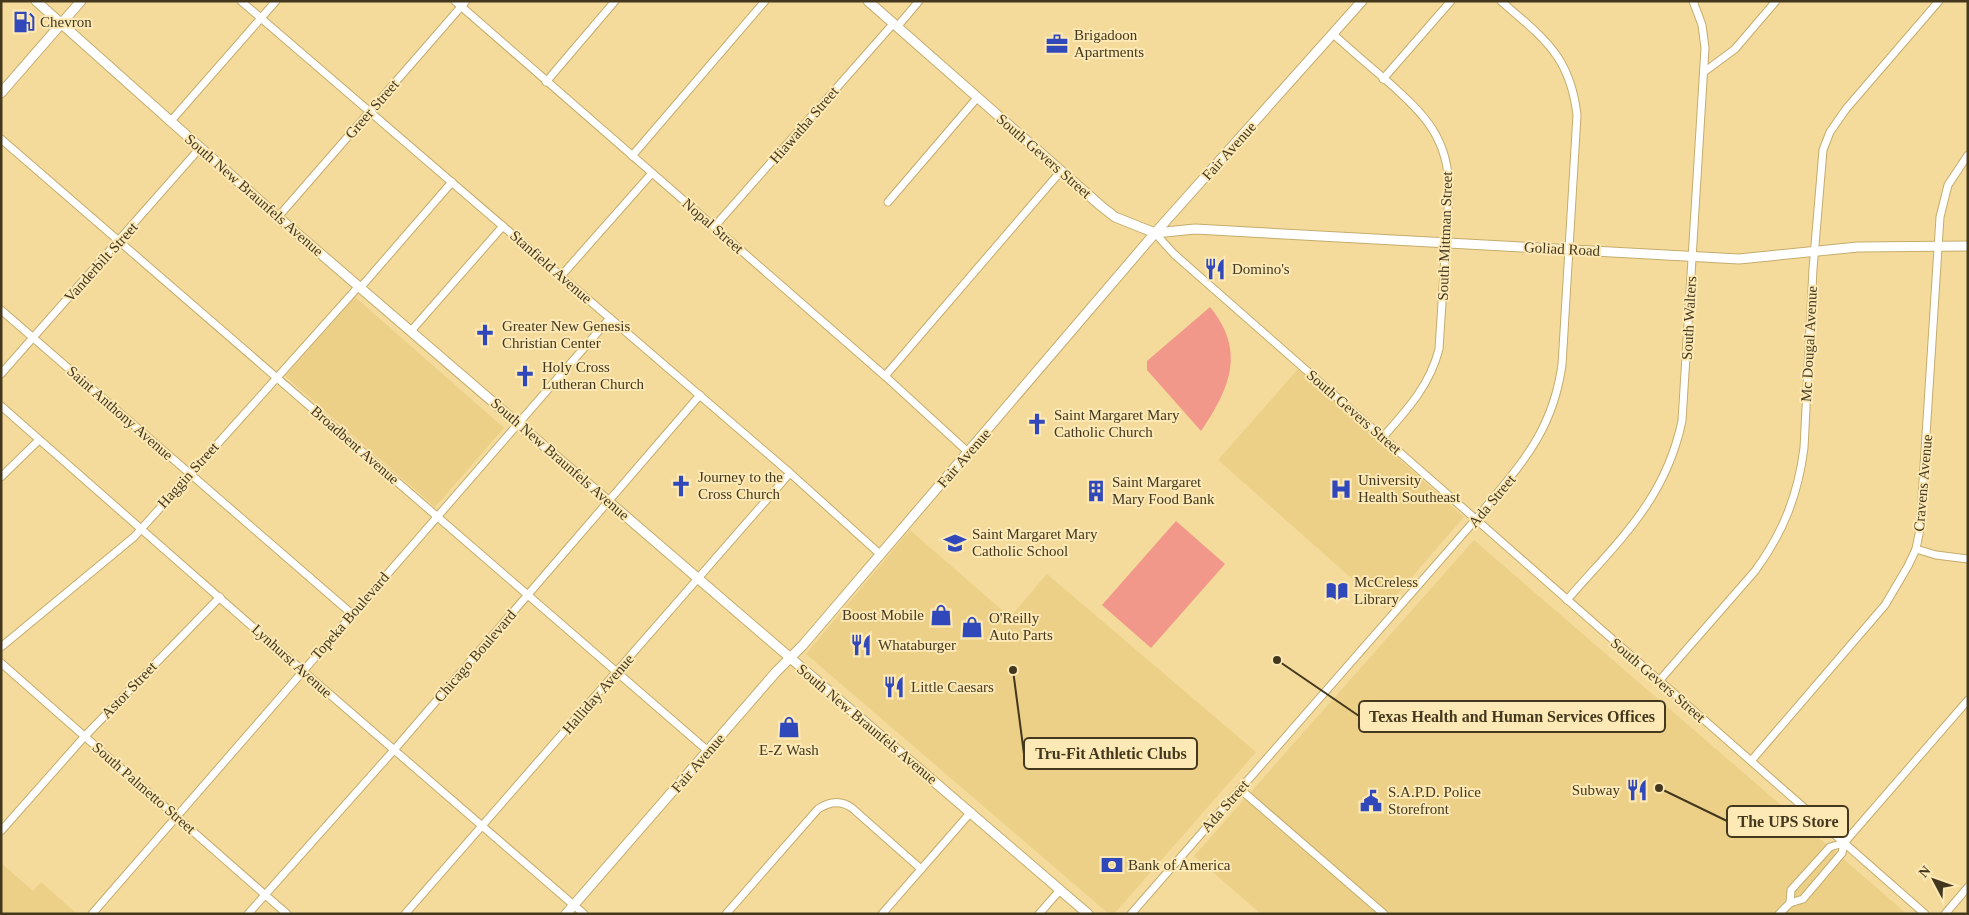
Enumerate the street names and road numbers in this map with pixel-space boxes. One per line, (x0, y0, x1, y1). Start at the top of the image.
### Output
street label: Greer Street (342, 76, 402, 142)
street label: Hiawatha Street (766, 83, 842, 167)
street label: South Gevers Street (993, 111, 1095, 202)
street label: Fair Avenue (1199, 118, 1259, 183)
street label: South New Braunfels Avenue (182, 131, 327, 260)
street label: South Mittman Street (1435, 170, 1455, 301)
street label: Nopal Street (679, 195, 747, 257)
street label: Vanderbilt Street (61, 218, 141, 305)
street label: Stanfield Avenue (507, 227, 595, 307)
street label: Goliad Road (1524, 239, 1601, 259)
street label: South Walters (1679, 276, 1699, 360)
street label: Mc Dougal Avenue (1798, 285, 1820, 403)
street label: Saint Anthony Avenue (64, 363, 176, 463)
street label: South Gevers Street (1303, 367, 1405, 458)
street label: South New Braunfels Avenue (488, 395, 633, 524)
street label: Broadbent Avenue (308, 403, 402, 488)
street label: Fair Avenue (934, 425, 994, 491)
street label: Cravens Avenue (1911, 433, 1935, 532)
street label: Haggin Street (154, 438, 222, 511)
street label: Ada Street (1465, 471, 1519, 531)
street label: Topeka Boulevard (308, 569, 392, 663)
street label: Chicago Boulevard (431, 607, 519, 705)
street label: Lynhurst Avenue (249, 621, 335, 701)
street label: South Gevers Street (1607, 635, 1709, 726)
street label: Halliday Avenue (559, 651, 637, 737)
street label: Astor Street (98, 658, 160, 721)
street label: South New Braunfels Avenue (794, 661, 940, 787)
street label: Fair Avenue (668, 730, 728, 796)
street label: South Palmetto Street (89, 739, 199, 837)
street label: Ada Street (1198, 776, 1252, 835)

